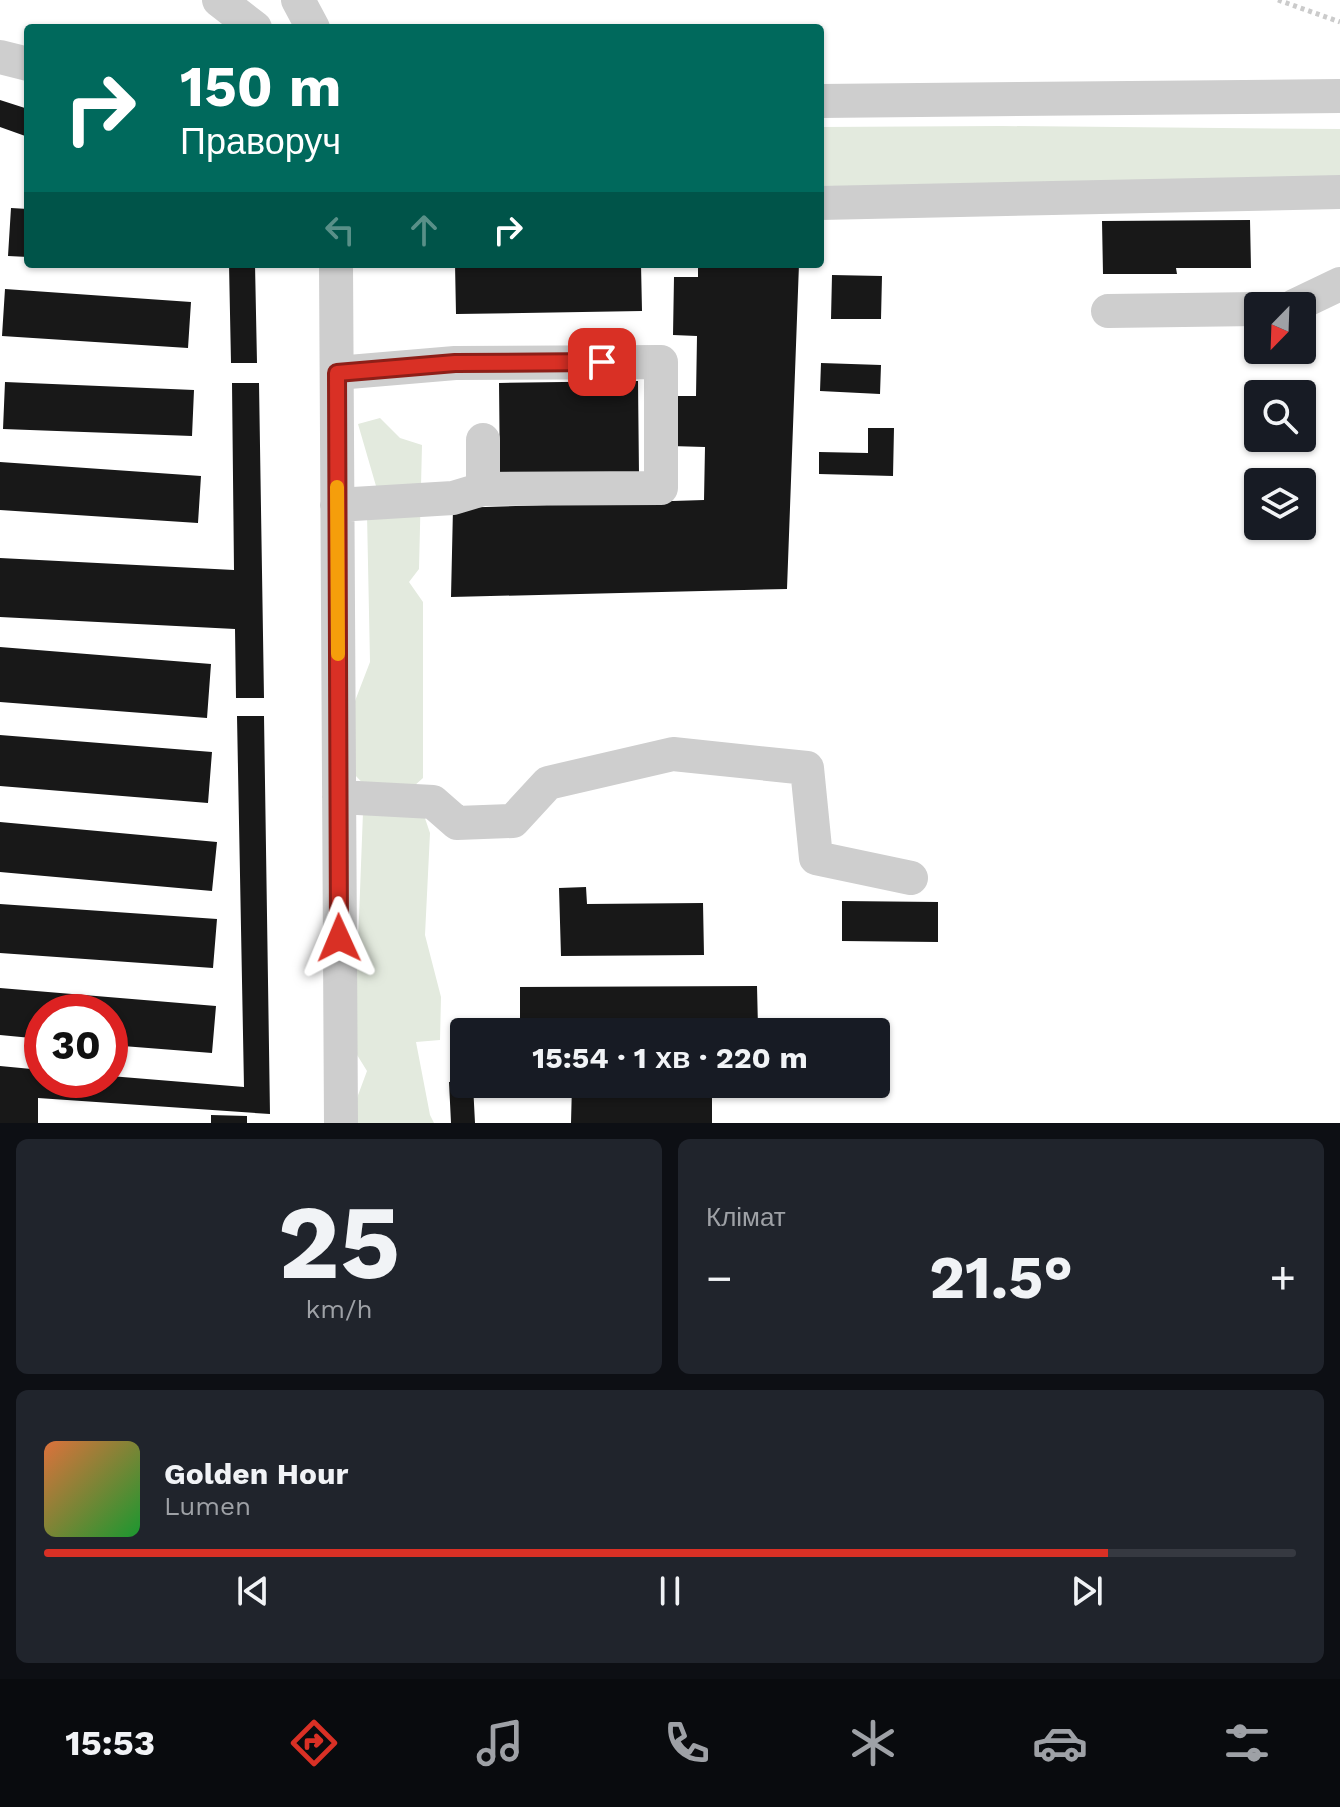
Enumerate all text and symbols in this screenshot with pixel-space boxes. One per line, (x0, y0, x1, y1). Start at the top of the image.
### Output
text: 150 m (180, 54, 342, 120)
icon: right (48, 56, 152, 160)
text: Праворуч (180, 121, 341, 163)
icon: left (318, 208, 362, 252)
icon: ahead (402, 208, 446, 252)
icon: right (486, 208, 530, 252)
north arrow (1244, 292, 1316, 364)
map controls (1244, 292, 1316, 540)
pin (568, 328, 636, 396)
icon: arrive (580, 340, 624, 384)
button: search (1244, 380, 1316, 452)
button: layers (1244, 468, 1316, 540)
position arrow (297, 896, 381, 980)
speed limit sign: 30 (24, 994, 128, 1098)
text: 15:54 · 1 хв · 220 m (532, 1040, 808, 1075)
text: 25 (278, 1181, 400, 1303)
text: Клімат (706, 1202, 786, 1232)
text: 21.5° (929, 1242, 1073, 1313)
text: − (706, 1252, 733, 1304)
text: + (1269, 1252, 1296, 1304)
text: km/h (306, 1294, 372, 1324)
text: Golden Hour (164, 1456, 348, 1491)
text: Lumen (164, 1491, 251, 1521)
icon: previous (231, 1569, 275, 1613)
icon: pause (648, 1569, 692, 1613)
icon: next (1065, 1569, 1109, 1613)
icon: directions (286, 1715, 342, 1771)
icon: music (472, 1715, 528, 1771)
icon: phone (659, 1715, 715, 1771)
icon: climate (845, 1715, 901, 1771)
icon: car (1032, 1715, 1088, 1771)
icon: filters (1219, 1715, 1275, 1771)
text: 15:53 (65, 1722, 155, 1764)

